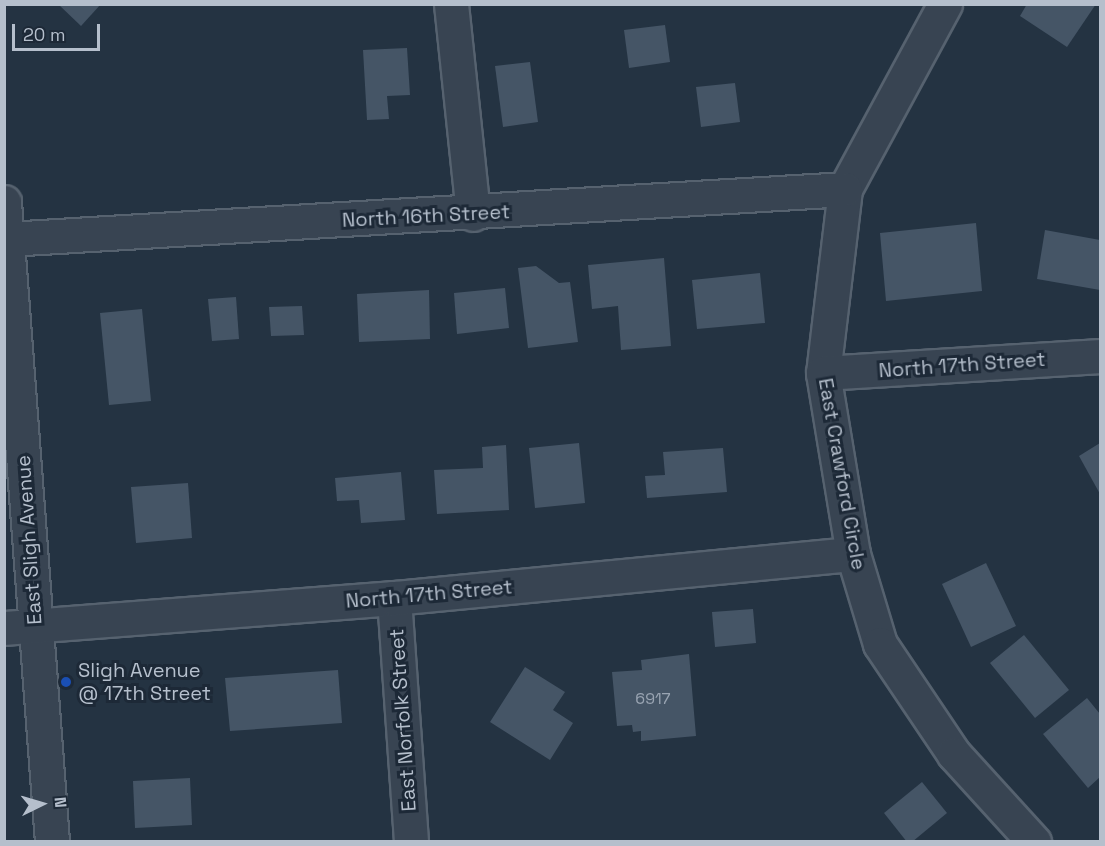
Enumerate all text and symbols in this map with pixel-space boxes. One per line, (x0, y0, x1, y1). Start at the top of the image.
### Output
scale bar (15, 12, 104, 50)
text: 20 m (23, 23, 66, 46)
street label: North 16th Street (341, 200, 511, 232)
street label: North 17th Street (878, 347, 1046, 383)
street label: East Crawford Circle (813, 376, 871, 572)
street label: East Sligh Avenue (11, 454, 47, 626)
street label: North 17th Street (345, 575, 513, 613)
street label: East Norfolk Street (385, 628, 421, 812)
place label: Sligh Avenue @ 17th Street (78, 658, 211, 705)
marker: Sligh Avenue @ 17th Street (59, 675, 73, 689)
house number: 6917 (635, 689, 671, 709)
north arrow (12, 774, 72, 834)
text: N (50, 796, 71, 809)

